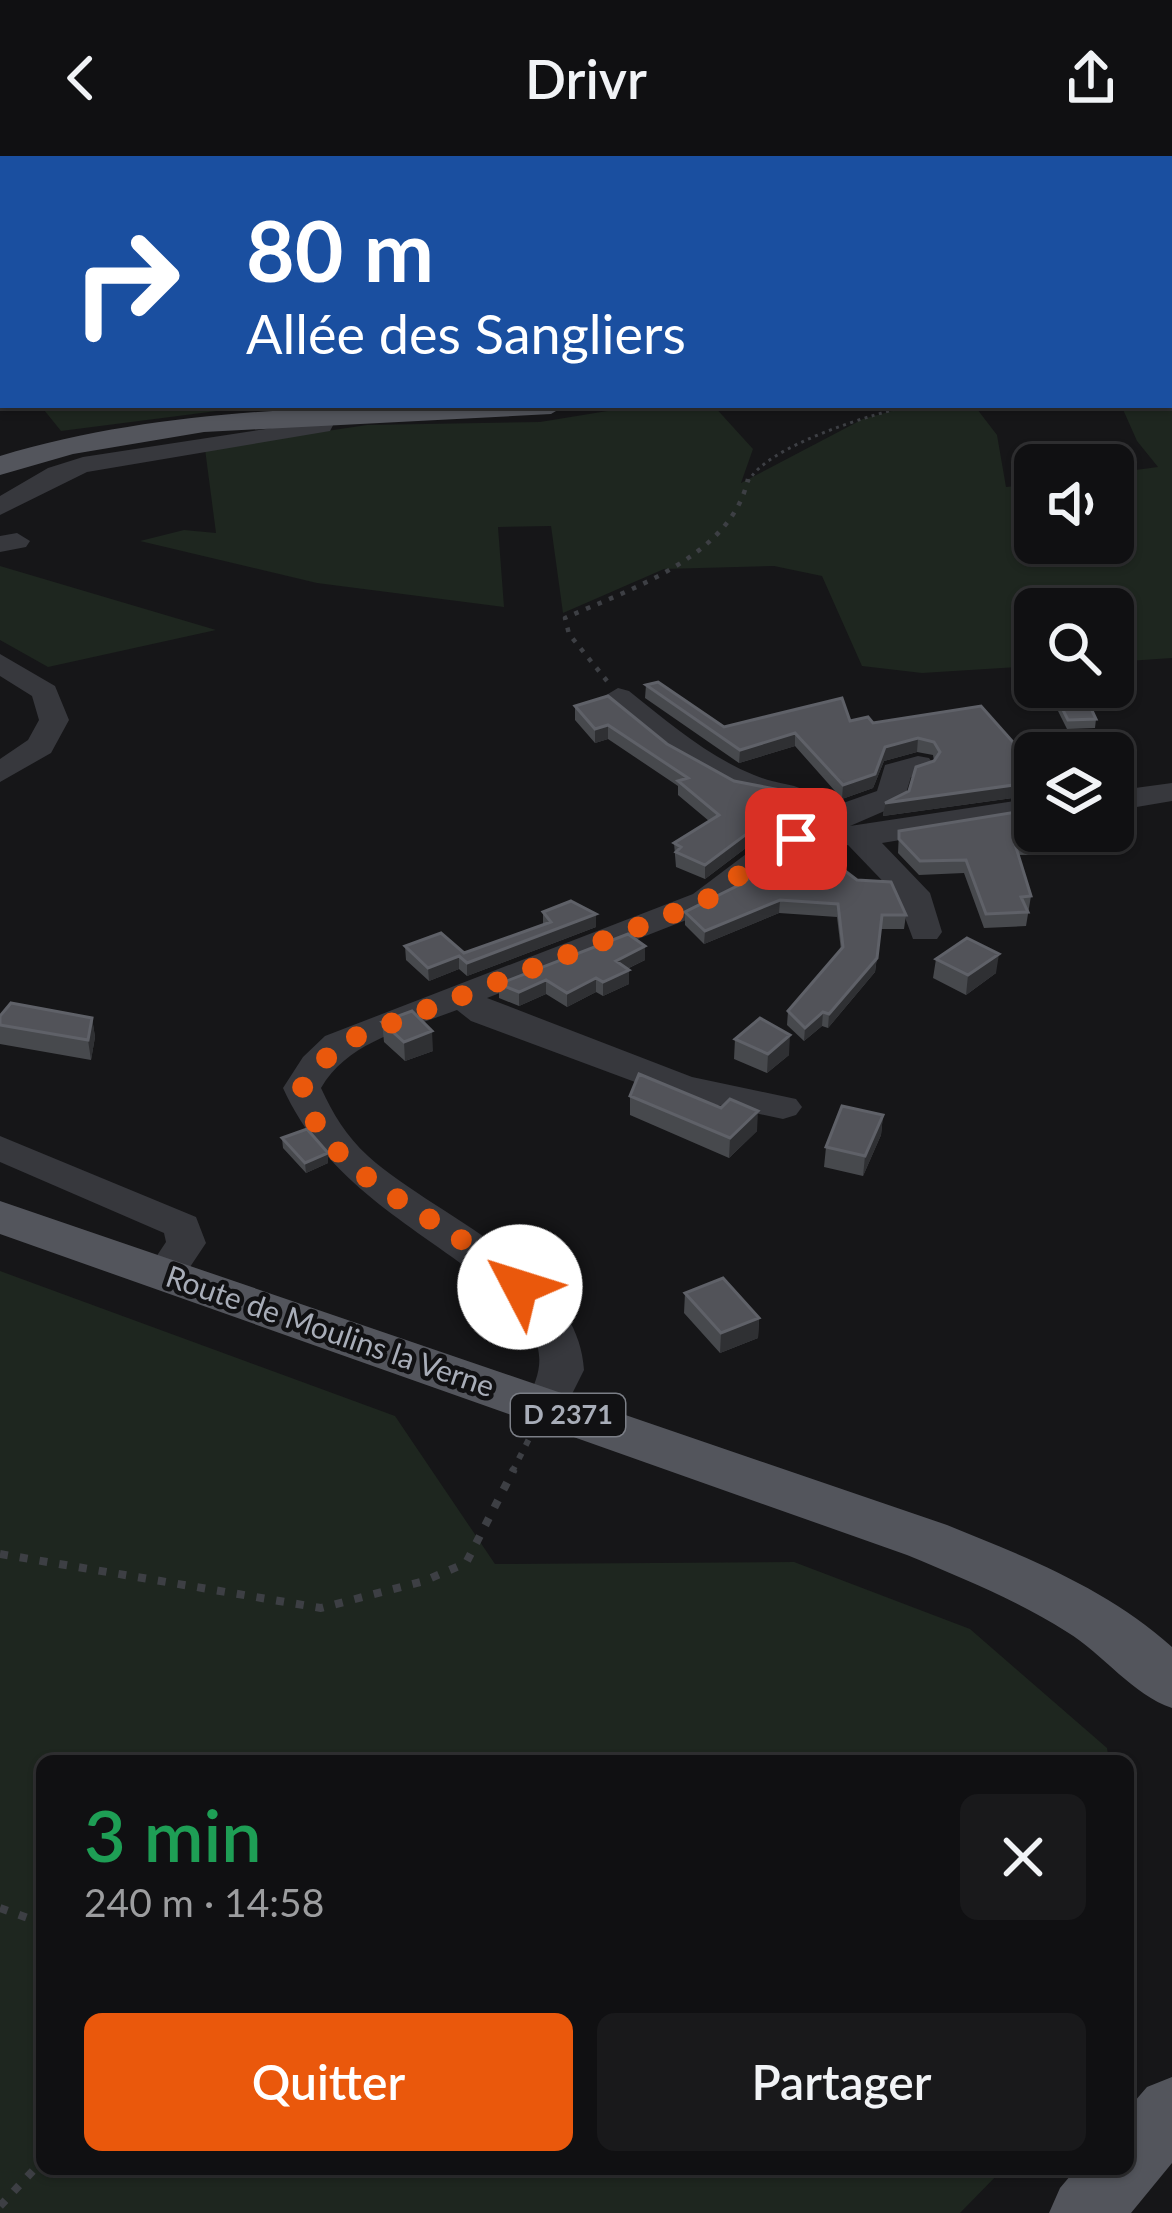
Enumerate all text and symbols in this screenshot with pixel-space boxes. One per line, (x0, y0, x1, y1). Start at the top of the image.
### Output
icon: back (48, 45, 114, 111)
icon: share (1058, 45, 1124, 111)
text: Drivr (525, 46, 647, 111)
text: 80 m (246, 199, 434, 300)
icon: right (48, 204, 204, 360)
text: Allée des Sangliers (246, 301, 686, 366)
map controls (1014, 444, 1134, 852)
button: sound (1014, 444, 1134, 564)
button: search (1014, 588, 1134, 708)
button: layers (1014, 732, 1134, 852)
pin (745, 788, 847, 890)
icon: arrive (763, 806, 829, 872)
position arrow (457, 1224, 583, 1350)
street label: Route de Moulins la Verne (162, 1257, 500, 1403)
road number: D 2371 (511, 1394, 625, 1436)
text: 3 min (84, 1791, 262, 1877)
button: close (960, 1794, 1086, 1920)
text: 240 m · 14:58 (84, 1879, 324, 1925)
button: Quitter (84, 2013, 573, 2151)
button: Partager (597, 2013, 1086, 2151)

